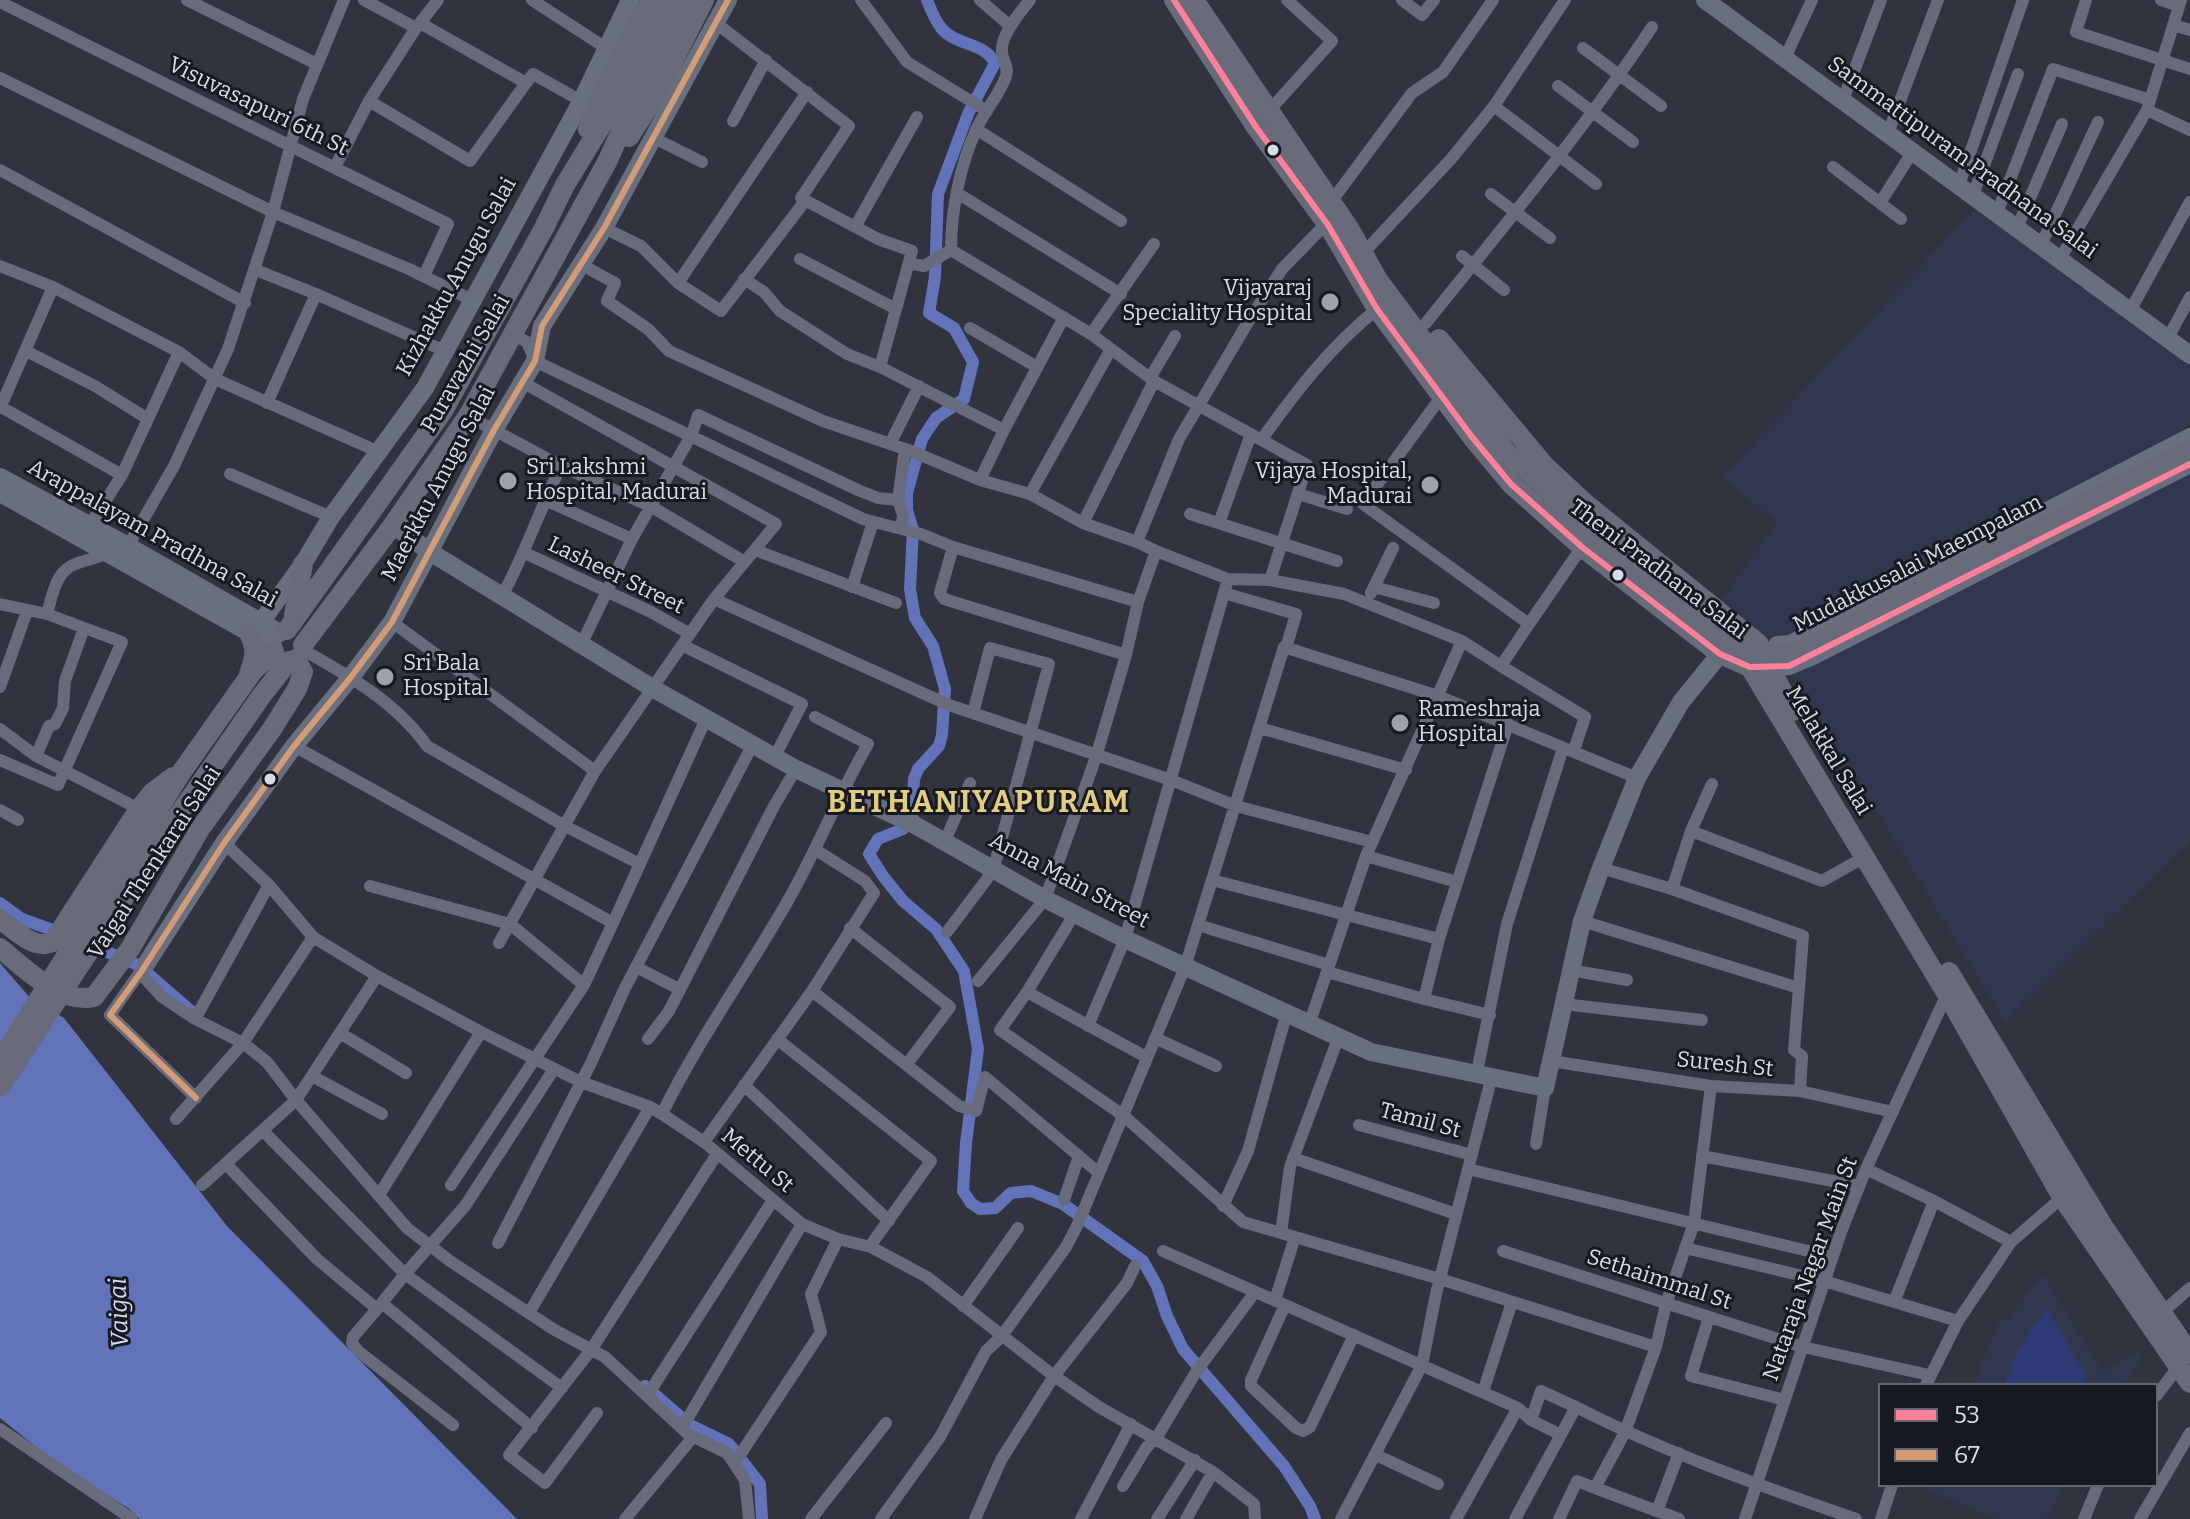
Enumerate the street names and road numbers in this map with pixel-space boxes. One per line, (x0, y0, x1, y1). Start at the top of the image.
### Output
street label: Sammattipuram Pradhana Salai (1822, 51, 2102, 265)
street label: Visuvasapuri 6th St (164, 52, 352, 162)
street label: Kizhakku Anugu Salai (391, 173, 523, 381)
street label: Puravazhi Salai (416, 290, 516, 438)
street label: Maerkku Anugu Salai (376, 382, 502, 586)
street label: Arappalayam Pradhna Salai (23, 454, 281, 614)
street label: Mudakkusalai Maempalam (1789, 490, 2047, 638)
street label: Theni Pradhana Salai (1564, 495, 1752, 645)
street label: Lasheer Street (544, 532, 688, 620)
street label: Melakkal Salai (1779, 682, 1877, 820)
street label: Vaigai Thenkarai Salai (83, 762, 227, 964)
street label: Anna Main Street (984, 828, 1154, 934)
street label: Suresh St (1675, 1047, 1775, 1083)
street label: Tamil St (1377, 1098, 1463, 1144)
street label: Mettu St (716, 1123, 798, 1199)
street label: Nataraja Nagar Main St (1758, 1153, 1864, 1385)
street label: Sethaimmal St (1583, 1244, 1735, 1316)

